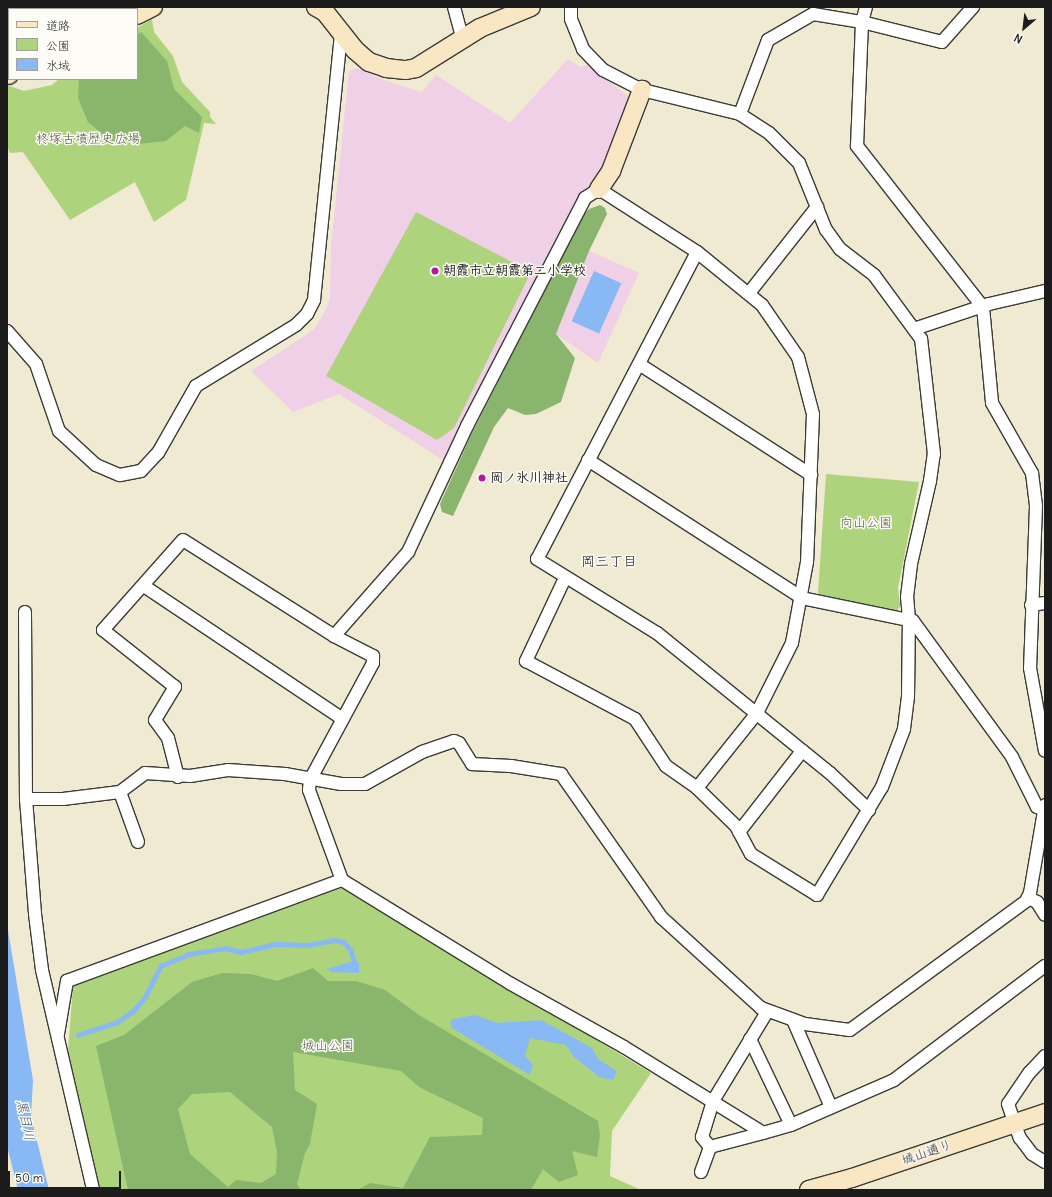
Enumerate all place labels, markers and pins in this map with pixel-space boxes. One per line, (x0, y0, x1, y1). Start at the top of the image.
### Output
place label: 朝霞市立朝霞第二小学校 (443, 263, 586, 279)
marker: 朝霞市立朝霞第二小学校 (430, 266, 440, 276)
place label: 岡ノ氷川神社 (490, 470, 568, 486)
marker: 岡ノ氷川神社 (477, 473, 487, 483)

